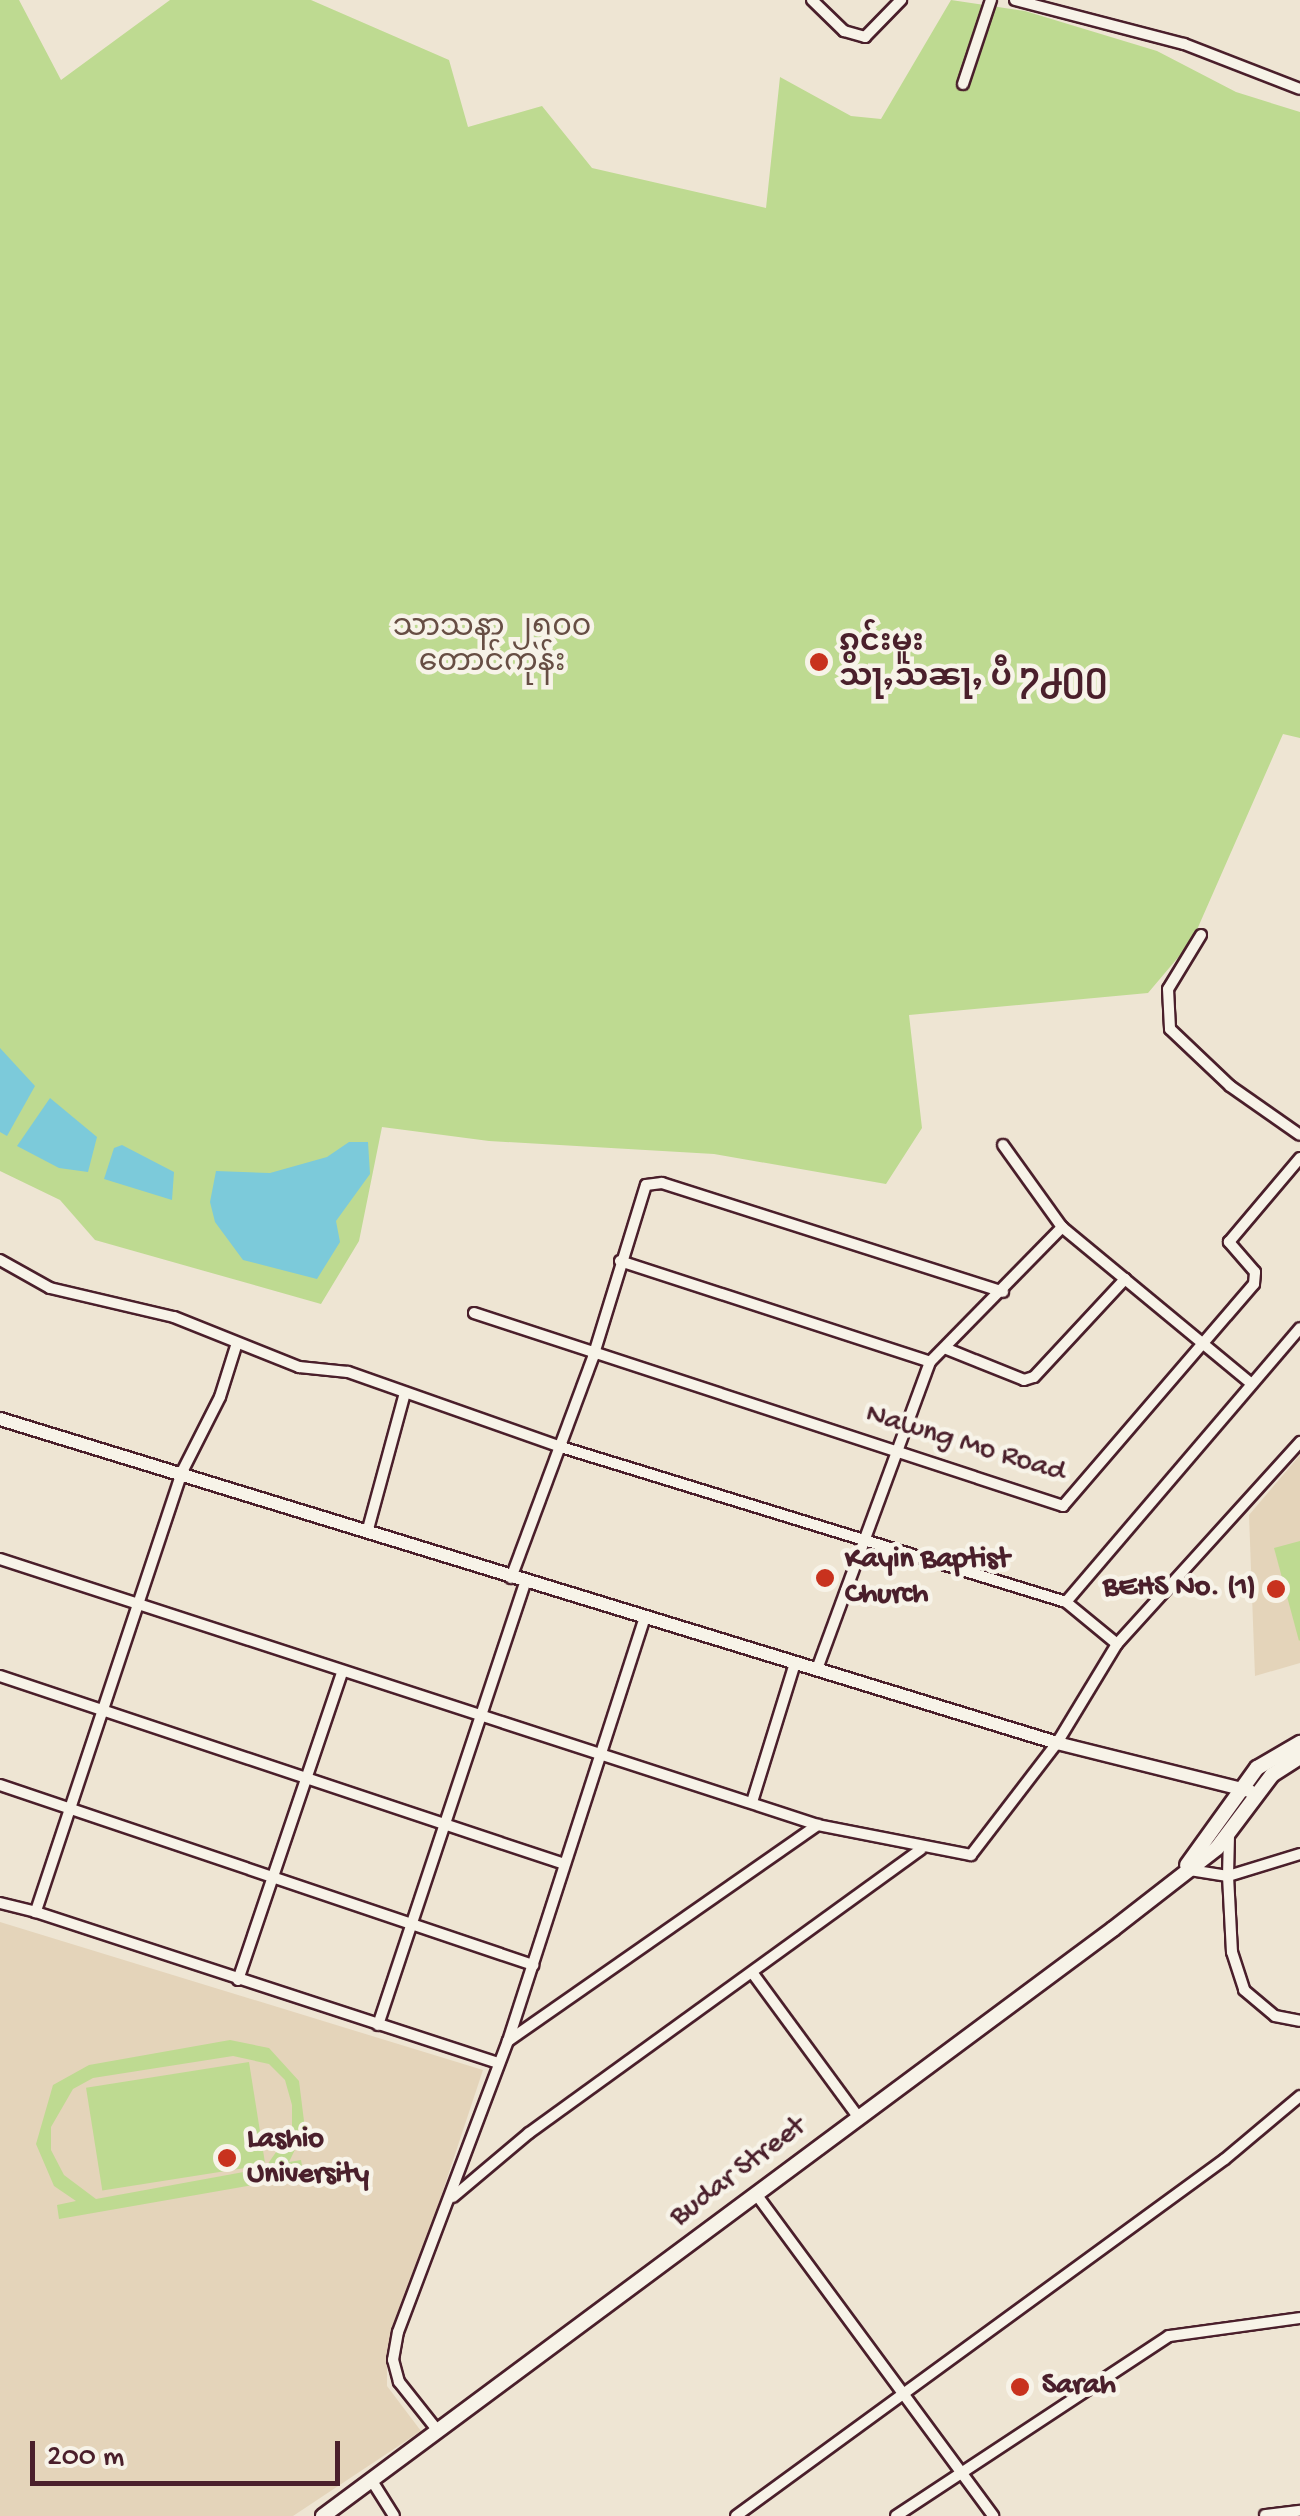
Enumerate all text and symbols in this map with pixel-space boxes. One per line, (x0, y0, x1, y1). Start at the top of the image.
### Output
park label: သာသနာ ၂၅၀၀ တောင်ကုန်း (393, 612, 591, 682)
place label: ၵွင်းမူး သႃႇသၼႃႇ ပီ ႒႕႐႐ (839, 627, 1108, 698)
marker: ၵွင်းမူး သႃႇသၼႃႇ ပီ ႒႕႐႐ (808, 651, 830, 673)
street label: Nawng Mo Road (861, 1398, 1069, 1492)
place label: Kayin Baptist Church (845, 1543, 1010, 1614)
marker: Kayin Baptist Church (814, 1567, 836, 1589)
place label: BEHS No. (1) (1103, 1571, 1256, 1607)
marker: BEHS No. (1) (1265, 1578, 1287, 1600)
street label: Budar Street (664, 2110, 814, 2236)
place label: Lashio University (247, 2123, 369, 2194)
marker: Lashio University (216, 2147, 238, 2169)
place label: Sarah (1042, 2369, 1116, 2405)
marker: Sarah (1007, 2374, 1033, 2400)
scale bar (35, 2421, 345, 2483)
text: 200 m (47, 2441, 124, 2476)

